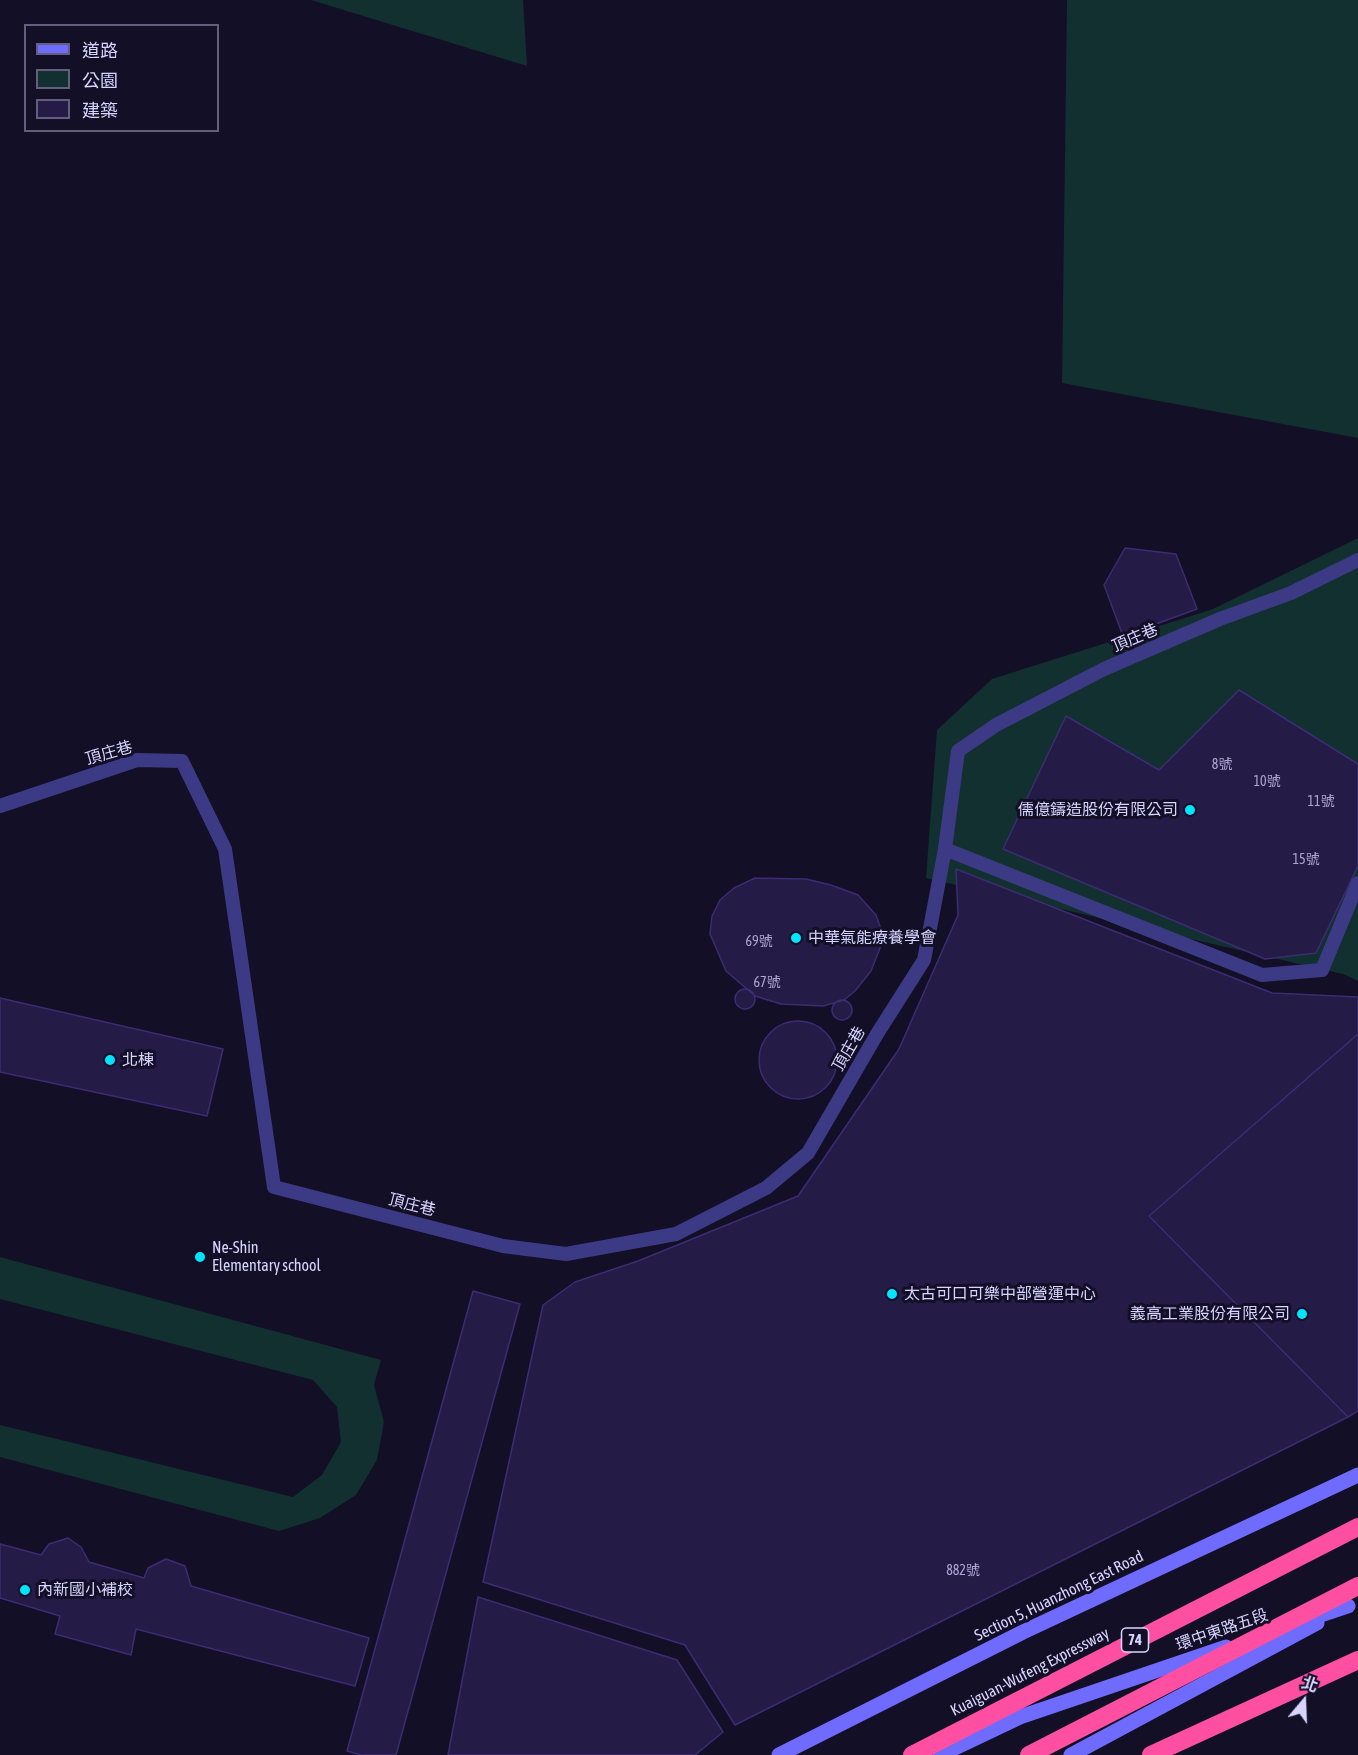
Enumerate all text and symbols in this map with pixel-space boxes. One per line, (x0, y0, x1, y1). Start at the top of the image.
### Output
legend (24, 24, 219, 132)
text: 道路 (82, 40, 118, 61)
text: 公園 (82, 70, 118, 91)
text: 建築 (82, 100, 118, 121)
street label: 頂庄巷 (1109, 620, 1161, 656)
street label: 頂庄巷 (83, 737, 135, 769)
house number: 8號 (1212, 757, 1232, 773)
house number: 10號 (1253, 774, 1281, 790)
house number: 11號 (1307, 794, 1335, 810)
place label: 儒億鑄造股份有限公司 (1018, 800, 1178, 820)
marker: 儒億鑄造股份有限公司 (1183, 803, 1197, 817)
house number: 15號 (1292, 852, 1320, 868)
place label: 中華氣能療養學會 (808, 928, 936, 948)
marker: 中華氣能療養學會 (789, 931, 803, 945)
house number: 69號 (745, 934, 773, 950)
house number: 67號 (753, 975, 781, 991)
street label: 頂庄巷 (829, 1023, 869, 1075)
place label: 北棟 (122, 1050, 154, 1070)
marker: 北棟 (103, 1053, 117, 1067)
street label: 頂庄巷 (386, 1190, 438, 1220)
place label: Ne-Shin Elementary school (212, 1238, 321, 1276)
marker: Ne-Shin Elementary school (193, 1250, 207, 1264)
place label: 太古可口可樂中部營運中心 (904, 1284, 1096, 1304)
marker: 太古可口可樂中部營運中心 (885, 1287, 899, 1301)
place label: 義高工業股份有限公司 (1130, 1304, 1290, 1324)
marker: 義高工業股份有限公司 (1295, 1307, 1309, 1321)
street label: Section 5, Huanzhong East Road (971, 1547, 1147, 1645)
house number: 882號 (946, 1563, 980, 1579)
place label: 內新國小補校 (37, 1580, 133, 1600)
marker: 內新國小補校 (18, 1583, 32, 1597)
street label: 環中東路五段 (1173, 1605, 1271, 1655)
street label: Kuaiguan-Wufeng Expressway (947, 1624, 1113, 1720)
road number: 74 (1122, 1628, 1148, 1652)
north arrow (1274, 1671, 1334, 1731)
text: 北 (1299, 1673, 1320, 1695)

